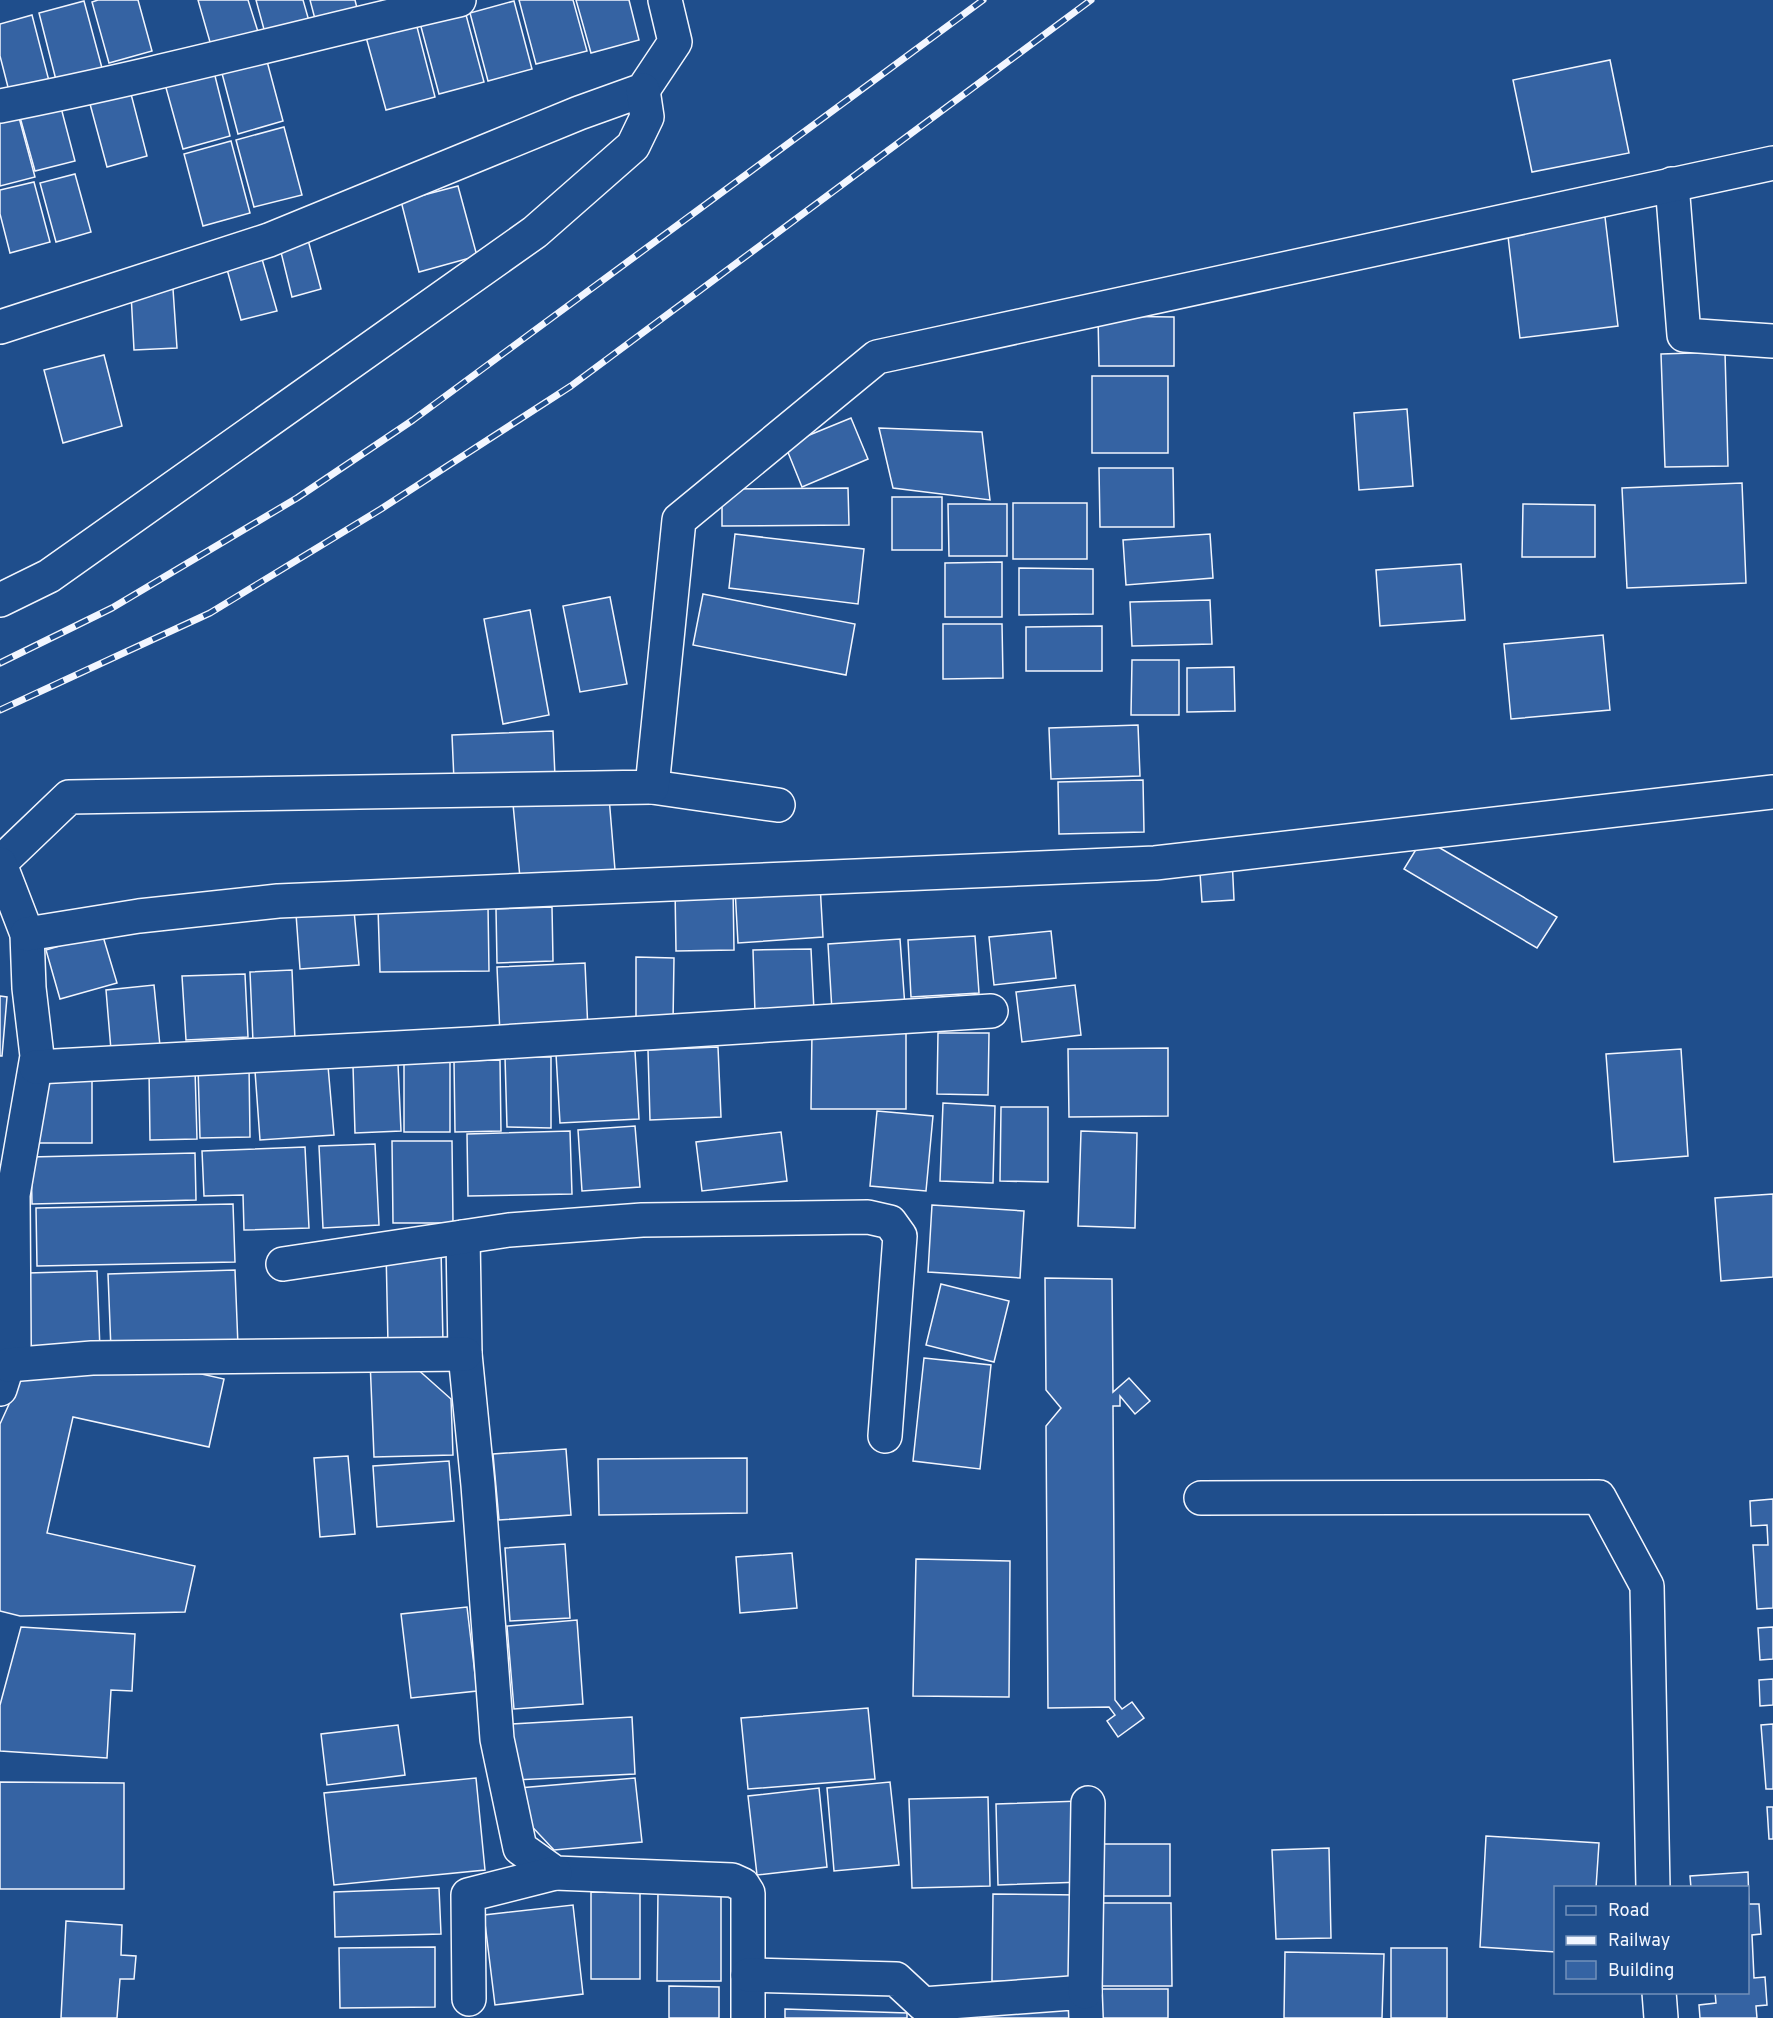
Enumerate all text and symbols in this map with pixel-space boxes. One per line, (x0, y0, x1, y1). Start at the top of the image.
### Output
legend (1554, 1886, 1749, 1994)
text: Road (1608, 1900, 1650, 1923)
text: Railway (1608, 1930, 1670, 1953)
text: Building (1608, 1960, 1674, 1983)

